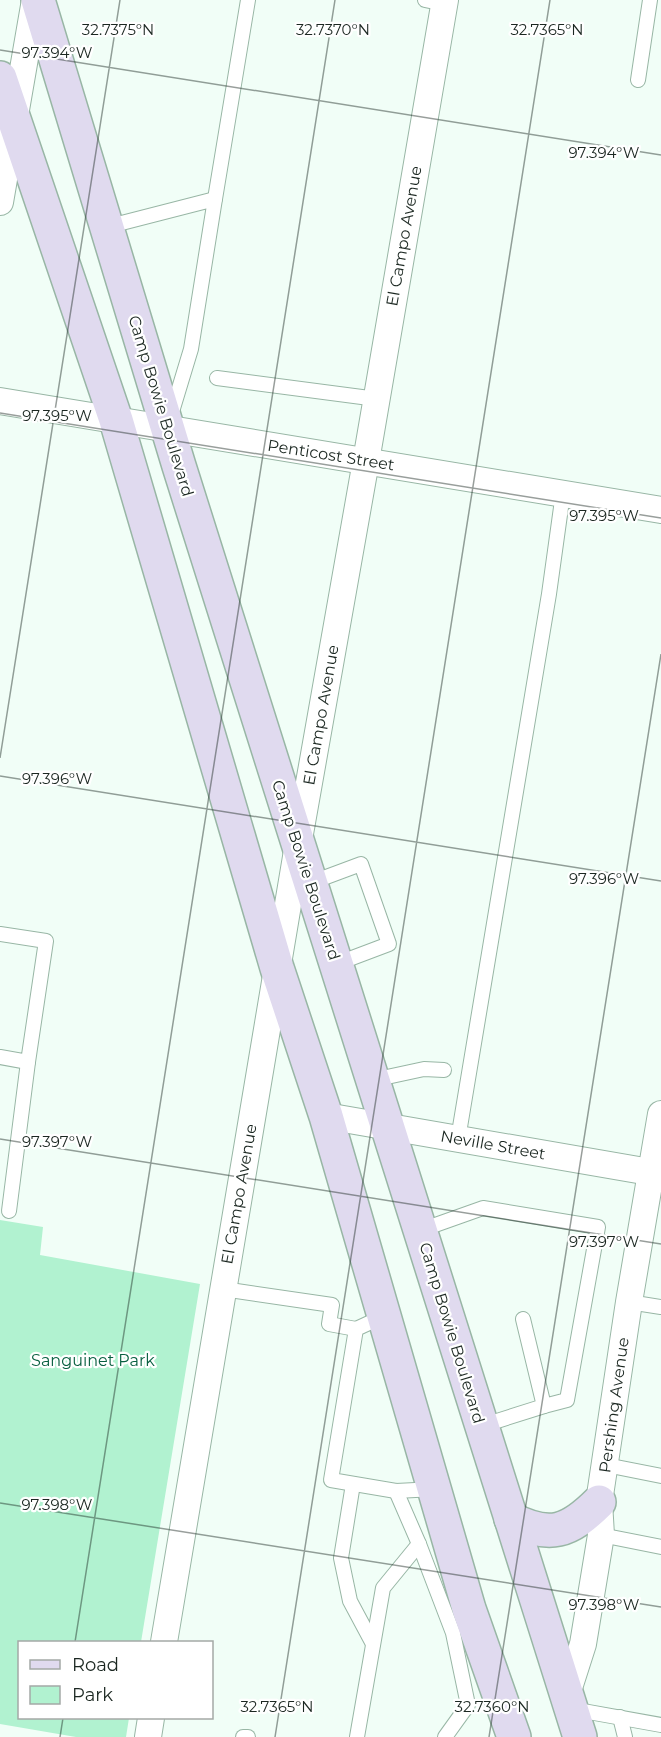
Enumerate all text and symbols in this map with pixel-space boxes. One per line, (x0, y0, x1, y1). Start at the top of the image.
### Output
text: 32.7375°N (82, 20, 154, 39)
text: 32.7370°N (296, 20, 370, 39)
text: 32.7365°N (510, 20, 584, 39)
text: 97.394°W (22, 43, 93, 62)
text: 97.394°W (569, 143, 640, 162)
street label: El Campo Avenue (382, 164, 426, 308)
street label: Camp Bowie Boulevard (124, 313, 198, 499)
text: 97.395°W (22, 406, 92, 425)
street label: Penticost Street (266, 436, 396, 474)
text: 97.395°W (569, 506, 639, 525)
street label: El Campo Avenue (299, 643, 343, 787)
text: 97.396°W (22, 769, 92, 788)
street label: Camp Bowie Boulevard (268, 778, 344, 962)
text: 97.396°W (569, 869, 639, 888)
street label: El Campo Avenue (217, 1122, 261, 1266)
street label: Neville Street (439, 1126, 547, 1164)
text: 97.397°W (22, 1132, 92, 1151)
text: 97.397°W (569, 1232, 639, 1251)
street label: Camp Bowie Boulevard (415, 1240, 489, 1426)
street label: Pershing Avenue (595, 1336, 633, 1474)
park label: Sanguinet Park (31, 1351, 155, 1370)
text: 97.398°W (22, 1495, 93, 1514)
text: 97.398°W (569, 1595, 640, 1614)
legend (18, 1641, 213, 1719)
text: Road (72, 1654, 119, 1676)
text: Park (72, 1684, 113, 1706)
text: 32.7365°N (240, 1697, 314, 1716)
text: 32.7360°N (455, 1697, 529, 1716)

